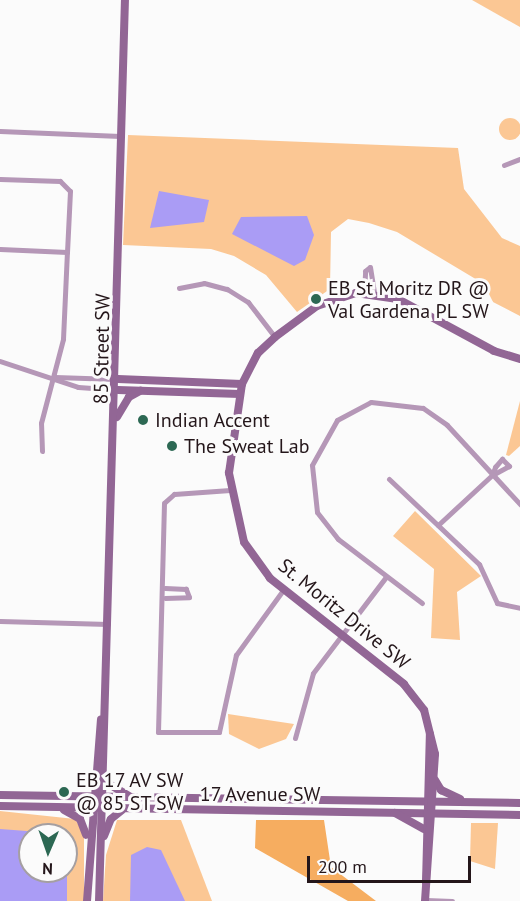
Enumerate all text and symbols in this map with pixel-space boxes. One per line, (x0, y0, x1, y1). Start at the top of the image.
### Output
place label: EB St Moritz DR @ Val Gardena PL SW (328, 276, 490, 323)
marker: EB St Moritz DR @ Val Gardena PL SW (309, 292, 323, 306)
street label: 85 Street SW (89, 293, 115, 405)
place label: Indian Accent (155, 408, 271, 432)
marker: Indian Accent (136, 413, 150, 427)
place label: The Sweat Lab (184, 434, 309, 458)
marker: The Sweat Lab (165, 439, 179, 453)
street label: St. Moritz Drive SW (273, 553, 415, 675)
place label: EB 17 AV SW @ 85 ST SW (76, 768, 186, 815)
street label: 17 Avenue SW (199, 782, 321, 806)
marker: EB 17 AV SW @ 85 ST SW (57, 785, 71, 799)
north arrow (18, 823, 78, 883)
scale bar (310, 844, 474, 882)
text: 200 m (318, 855, 367, 878)
text: N (42, 859, 53, 879)

